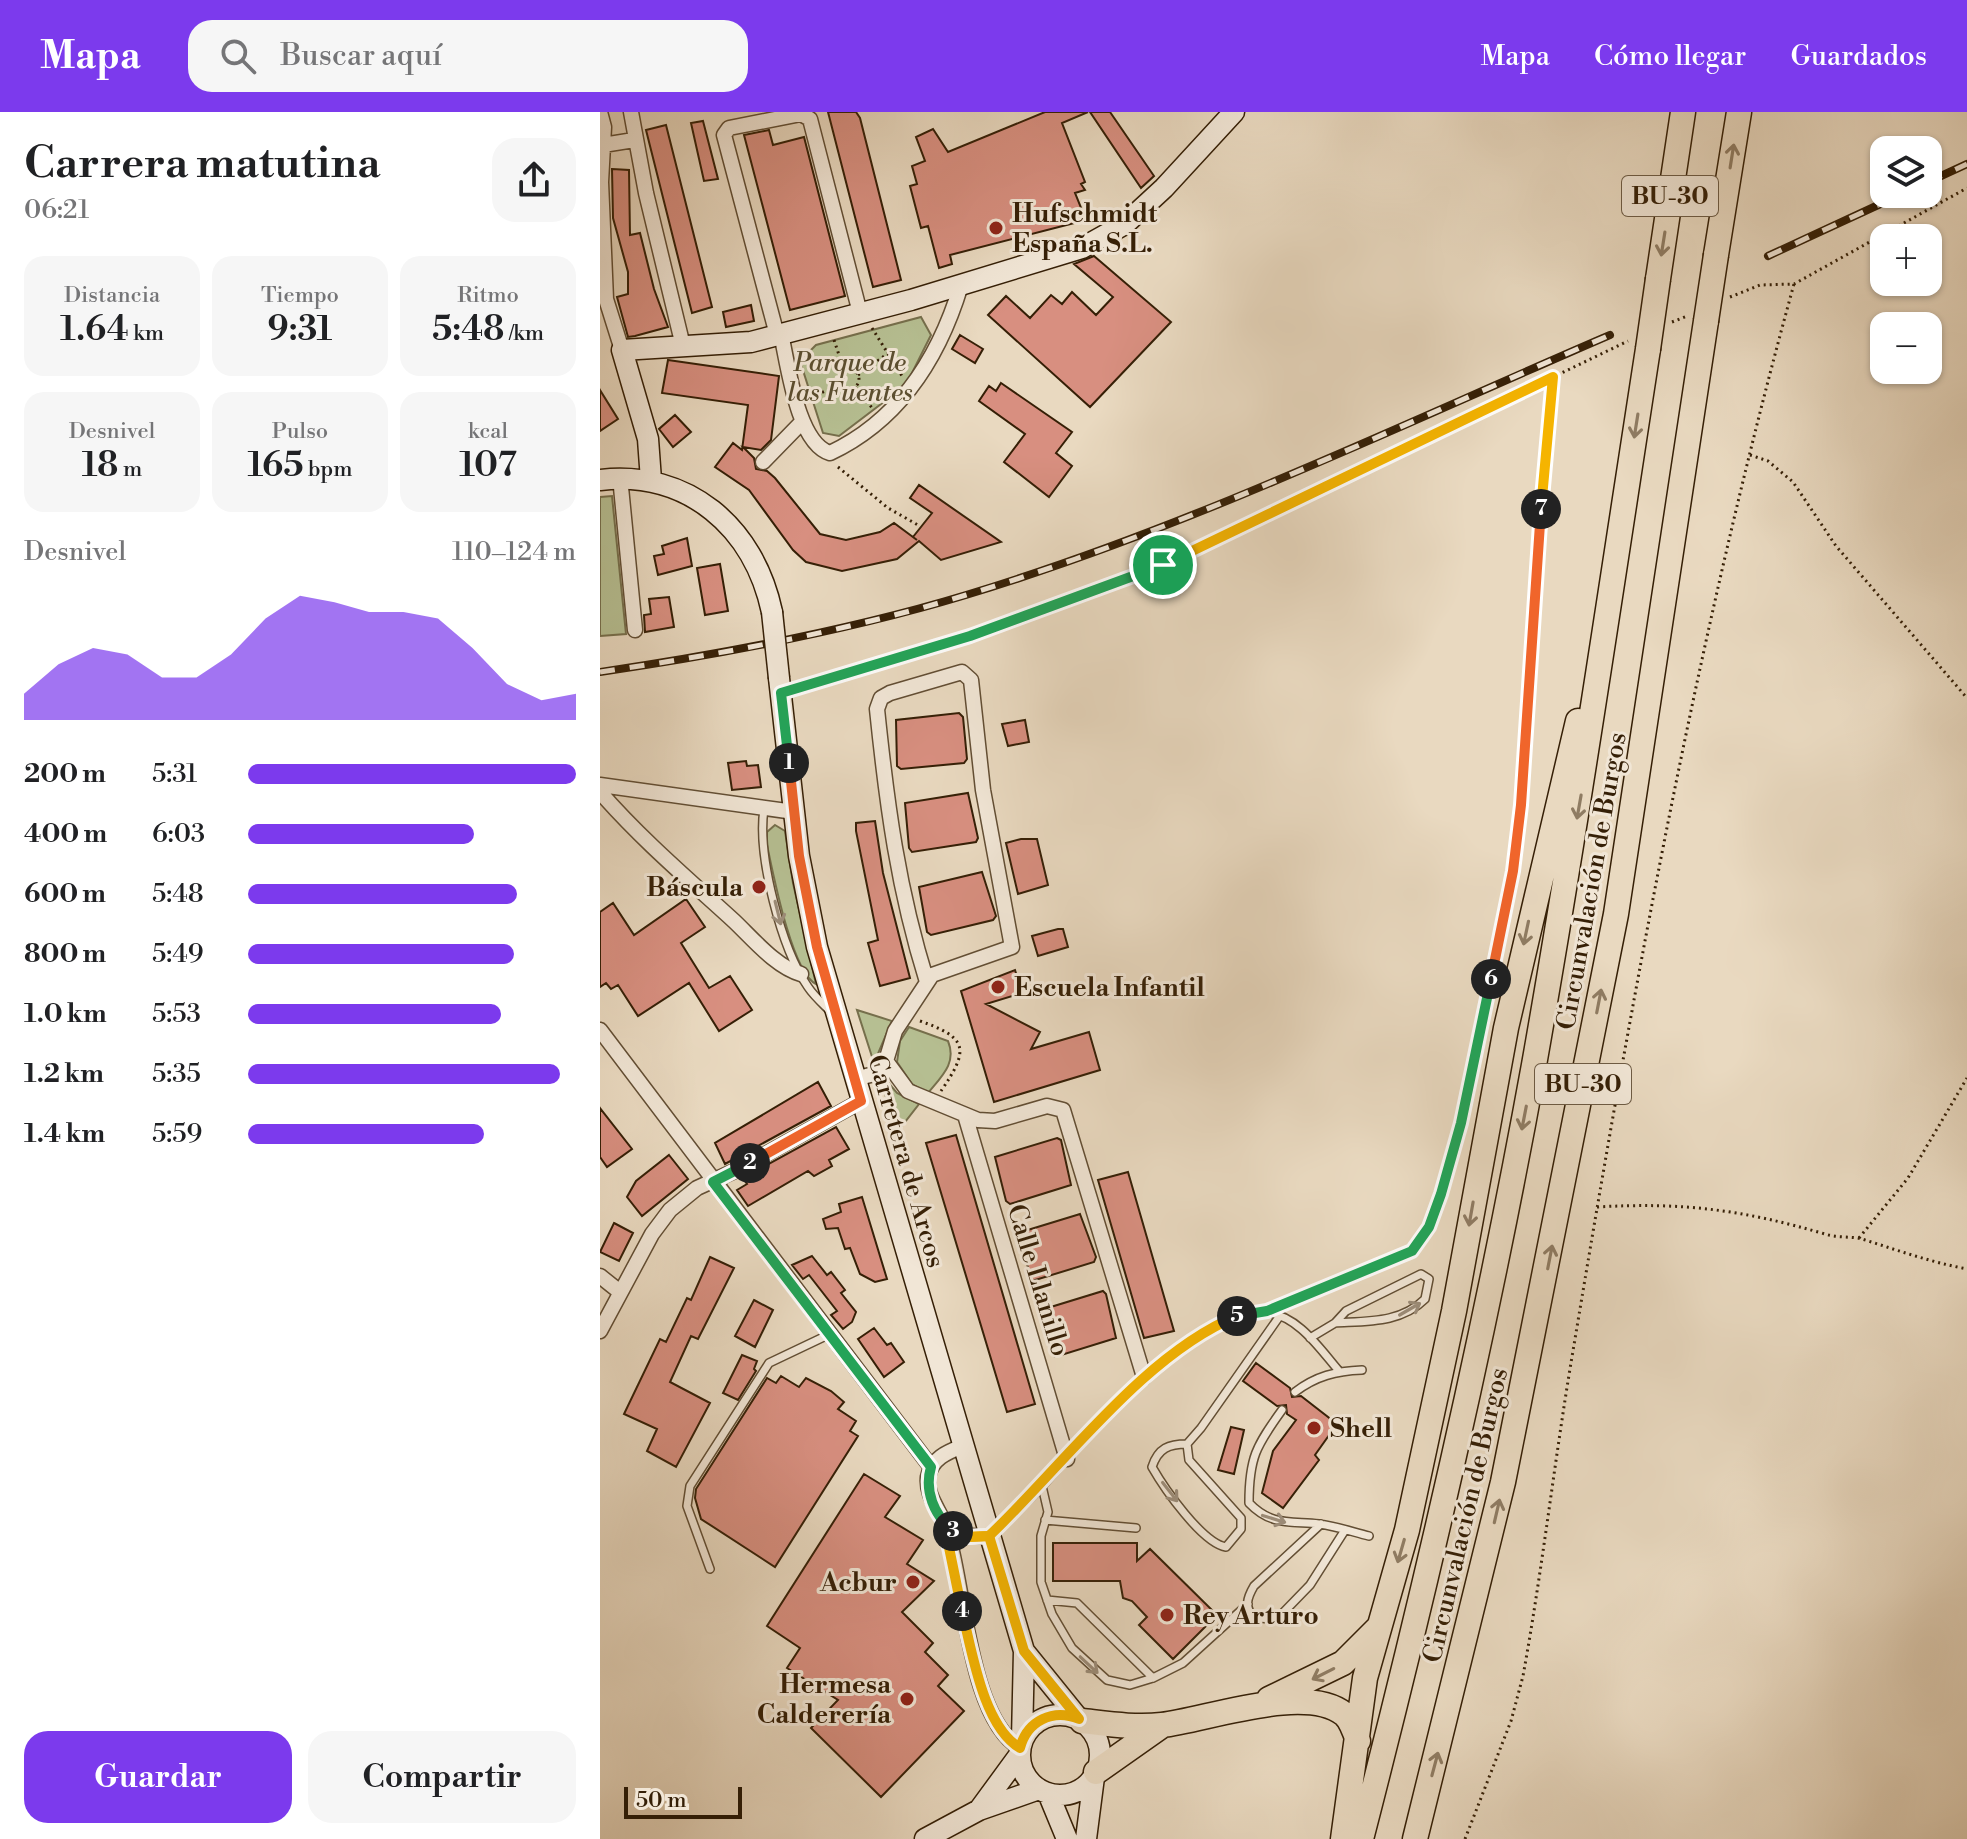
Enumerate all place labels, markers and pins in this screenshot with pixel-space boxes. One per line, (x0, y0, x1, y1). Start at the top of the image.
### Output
place label: Hufschmidt España S.L. (1012, 198, 1158, 260)
marker: Hufschmidt España S.L. (987, 219, 1005, 237)
pin: 7 (1521, 489, 1561, 529)
pin (1129, 531, 1197, 599)
pin: 1 (769, 743, 809, 783)
place label: Báscula (646, 872, 744, 904)
marker: Báscula (750, 878, 768, 896)
pin: 6 (1471, 959, 1511, 999)
place label: Escuela Infantil (1014, 972, 1205, 1004)
marker: Escuela Infantil (989, 978, 1007, 996)
pin: 2 (730, 1143, 770, 1183)
pin: 5 (1217, 1296, 1257, 1336)
place label: Shell (1330, 1413, 1392, 1445)
marker: Shell (1305, 1419, 1323, 1437)
pin: 3 (933, 1511, 973, 1551)
place label: Acbur (819, 1567, 897, 1599)
marker: Acbur (904, 1573, 922, 1591)
pin: 4 (942, 1591, 982, 1631)
place label: Rey Arturo (1183, 1600, 1319, 1632)
marker: Rey Arturo (1158, 1606, 1176, 1624)
place label: Hermesa Calderería (757, 1669, 892, 1731)
marker: Hermesa Calderería (898, 1690, 916, 1708)

